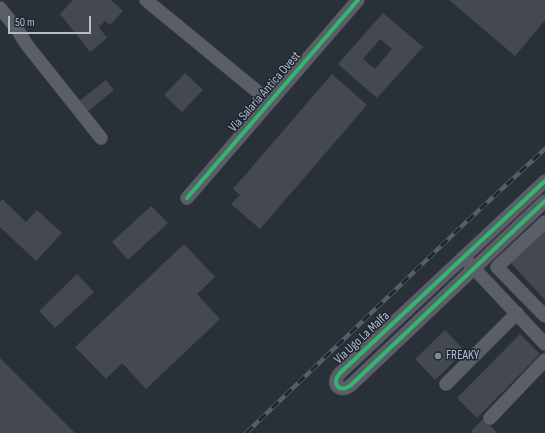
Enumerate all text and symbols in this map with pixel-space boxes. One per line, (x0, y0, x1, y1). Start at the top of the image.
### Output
scale bar (10, 8, 93, 34)
text: 50 m (15, 15, 35, 30)
street label: Via Salaria Antica Ovest (226, 49, 304, 135)
street label: Via Ugo La Malfa (331, 308, 393, 368)
place label: FREAKY (446, 348, 479, 364)
marker: FREAKY (433, 351, 443, 361)

